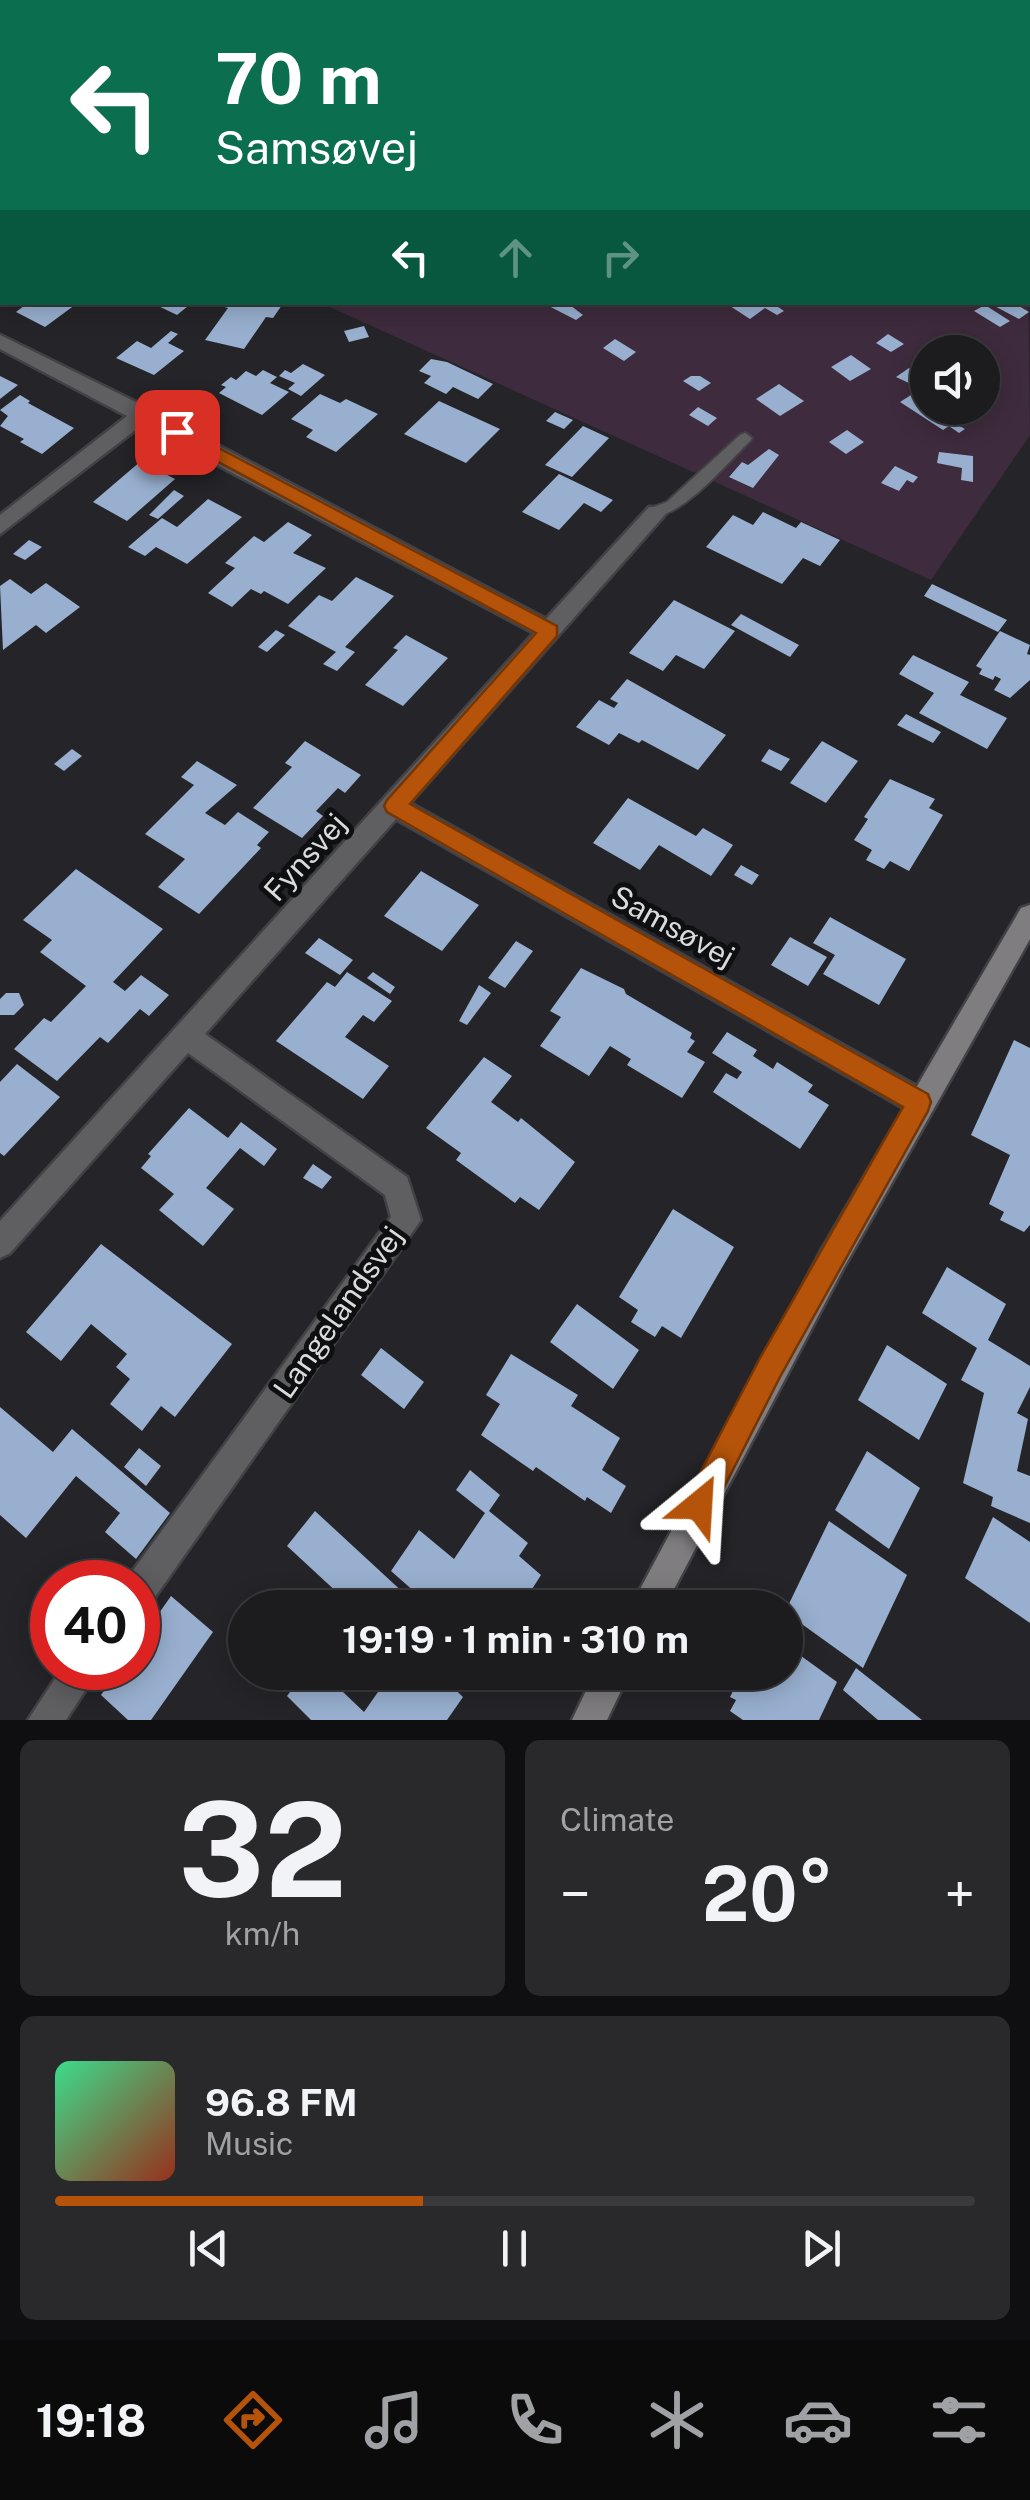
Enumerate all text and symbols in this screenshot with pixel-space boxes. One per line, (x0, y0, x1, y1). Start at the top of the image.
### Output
text: 70 m (215, 37, 382, 120)
icon: left (50, 40, 180, 170)
text: Samsøvej (215, 121, 418, 174)
icon: left (383, 230, 438, 285)
icon: ahead (488, 230, 543, 285)
icon: right (593, 230, 648, 285)
map controls (910, 335, 1000, 425)
button: sound (910, 335, 1000, 425)
pin (135, 390, 220, 475)
icon: arrive (150, 405, 205, 460)
street label: Fynsvej (256, 806, 354, 908)
street label: Samsøvej (605, 877, 741, 975)
street label: Langelandsvej (265, 1219, 411, 1405)
position arrow (647, 1453, 751, 1557)
speed limit sign: 40 (30, 1560, 160, 1690)
text: 19:19 · 1 min · 310 m (342, 1617, 689, 1662)
text: 32 (178, 1774, 347, 1926)
text: Climate (560, 1801, 674, 1838)
text: 20° (702, 1850, 833, 1938)
text: − (560, 1862, 591, 1926)
text: + (944, 1862, 975, 1926)
text: km/h (225, 1915, 300, 1952)
text: 96.8 FM (205, 2080, 358, 2125)
text: Music (205, 2125, 293, 2162)
icon: previous (181, 2221, 236, 2276)
icon: pause (487, 2221, 542, 2276)
icon: next (794, 2221, 849, 2276)
icon: directions (218, 2385, 288, 2455)
icon: music (359, 2385, 429, 2455)
icon: phone (500, 2385, 570, 2455)
icon: climate (642, 2385, 712, 2455)
icon: car (783, 2385, 853, 2455)
icon: filters (924, 2385, 994, 2455)
text: 19:18 (36, 2394, 146, 2447)

